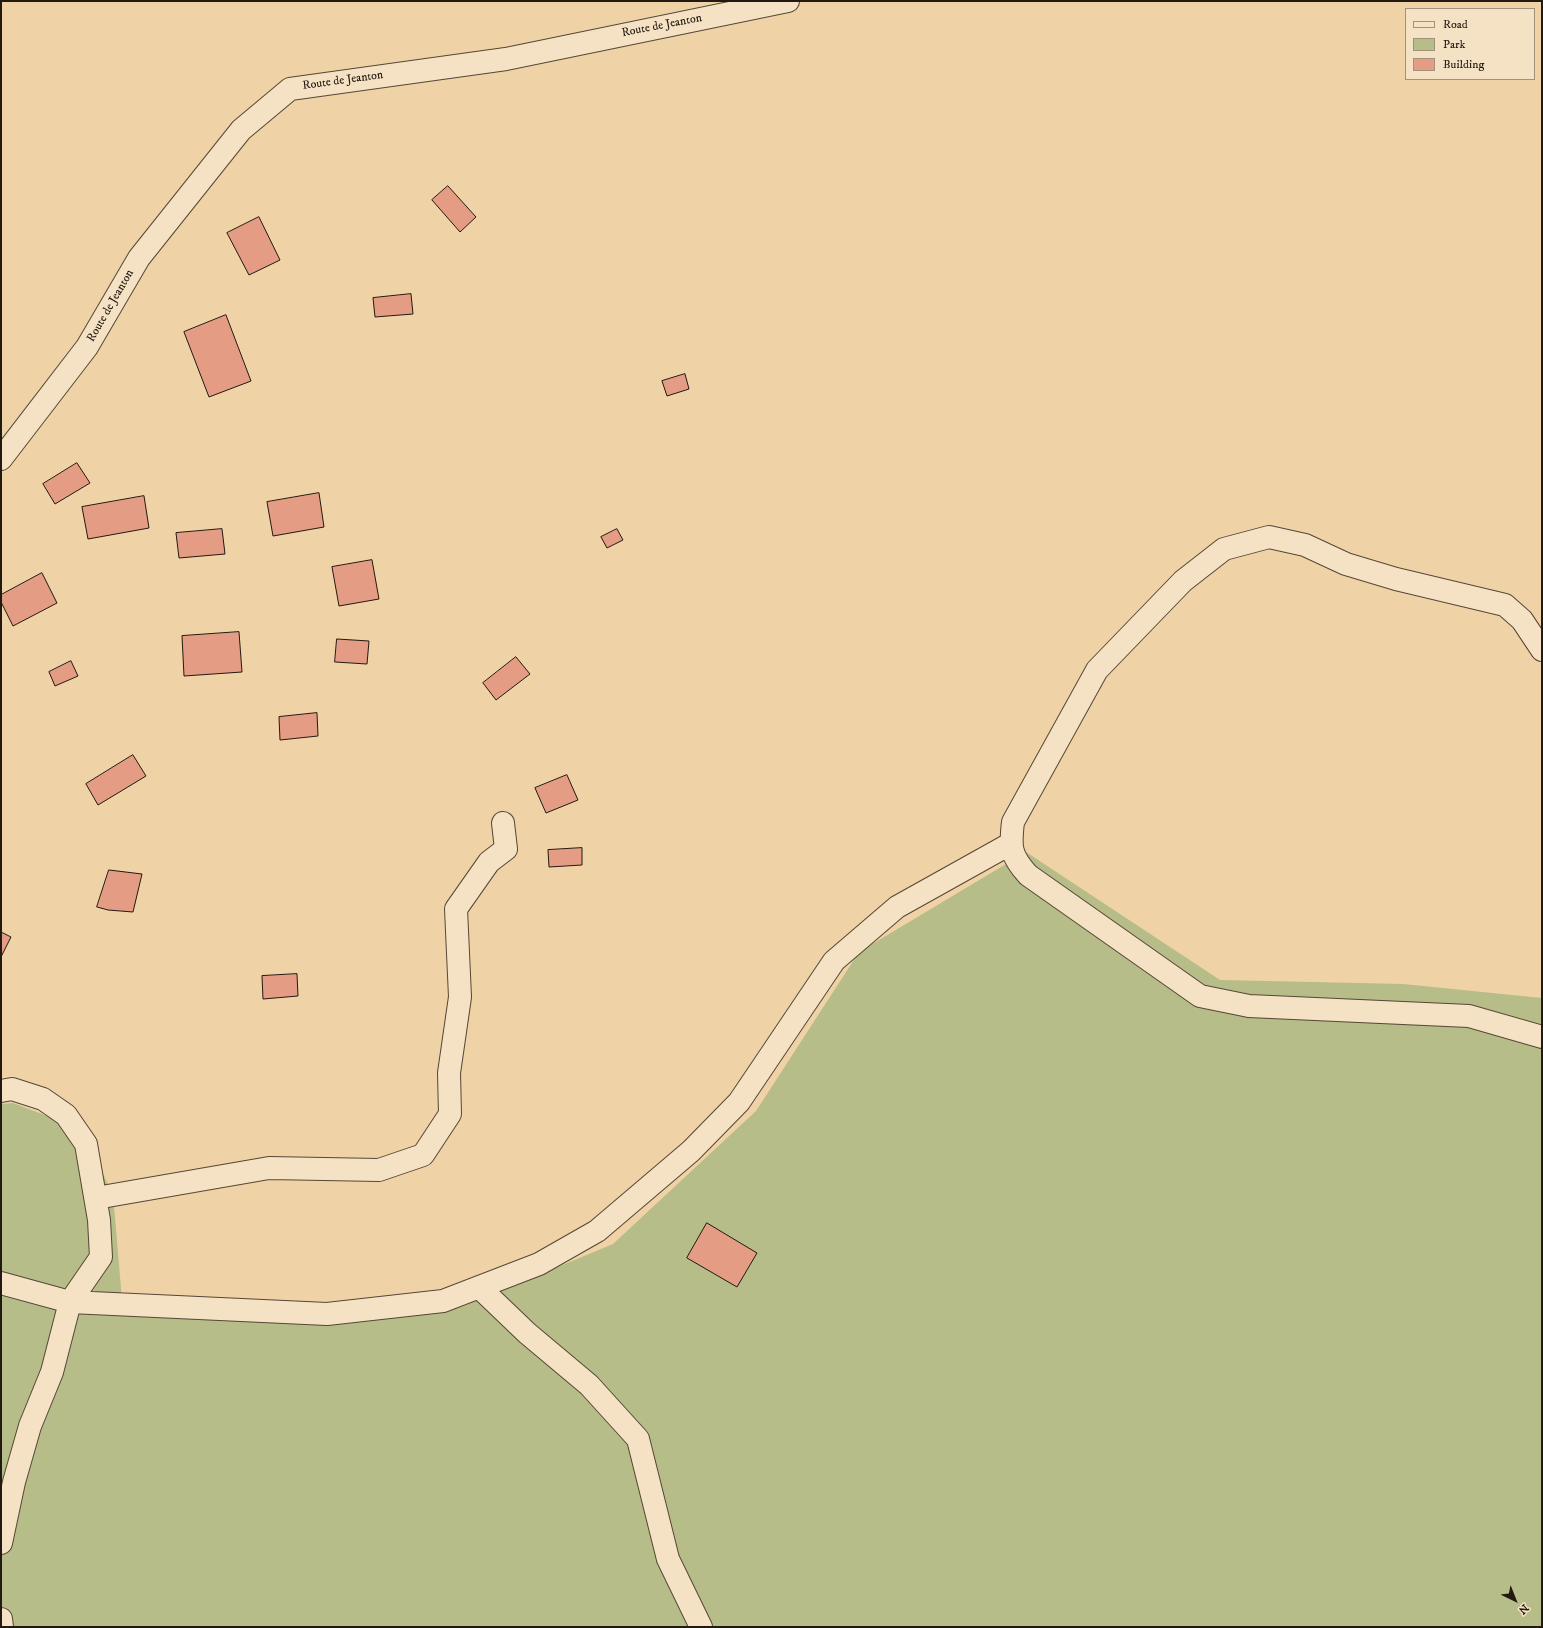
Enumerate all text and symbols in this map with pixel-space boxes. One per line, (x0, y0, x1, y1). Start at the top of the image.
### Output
legend (1405, 8, 1535, 80)
street label: Route de Jeanton (621, 11, 703, 41)
text: Road (1443, 17, 1468, 32)
text: Park (1443, 37, 1465, 52)
text: Building (1443, 57, 1484, 72)
street label: Route de Jeanton (302, 68, 384, 94)
street label: Route de Jeanton (84, 267, 138, 345)
north arrow (1495, 1580, 1535, 1620)
text: N (1515, 1601, 1531, 1617)

